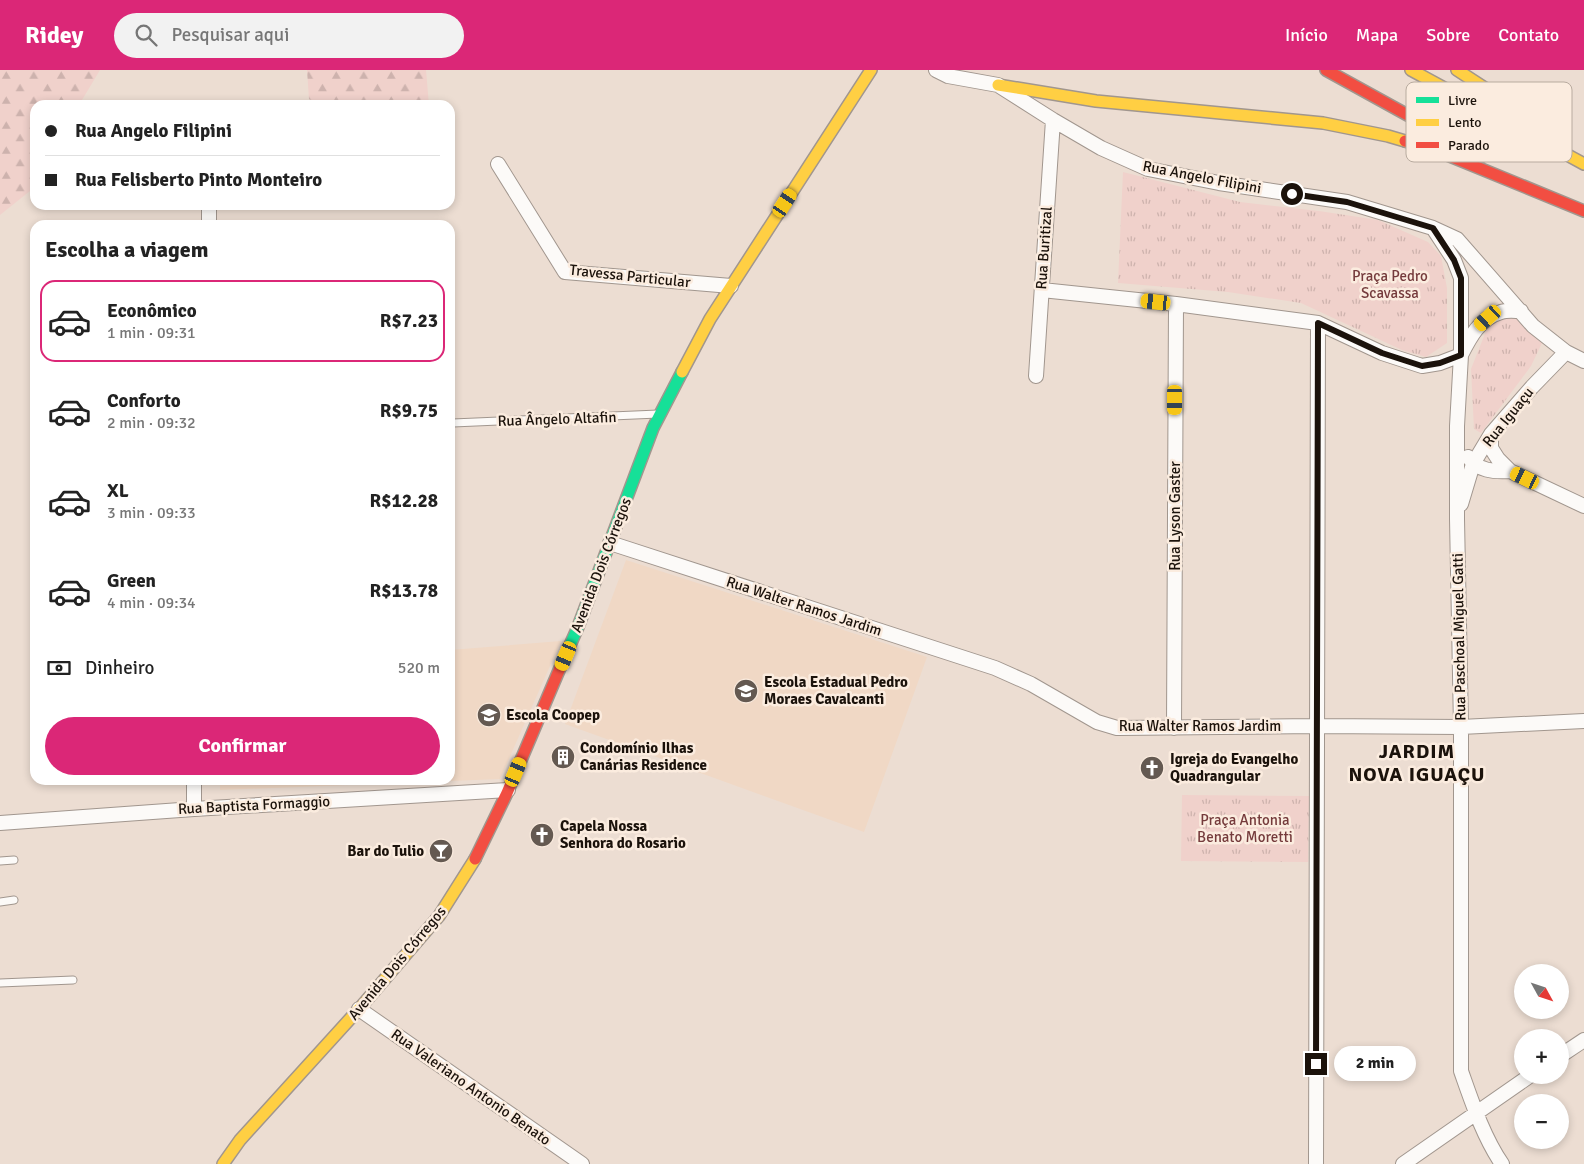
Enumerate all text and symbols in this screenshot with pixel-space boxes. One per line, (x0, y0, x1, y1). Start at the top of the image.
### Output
search box (114, 13, 464, 58)
text: Ridey (25, 20, 84, 50)
icon: search (132, 21, 160, 49)
text: Pesquisar aqui (172, 23, 289, 47)
text: Início (1285, 24, 1328, 46)
text: Mapa (1356, 24, 1398, 46)
text: Sobre (1426, 24, 1470, 46)
text: Contato (1498, 24, 1559, 46)
legend (1406, 82, 1572, 162)
text: Livre (1448, 92, 1477, 109)
text: Lento (1448, 114, 1482, 131)
text: Rua Angelo Filipini (75, 119, 232, 143)
text: Parado (1448, 137, 1490, 154)
street label: Rua Angelo Filipini (1141, 157, 1263, 197)
text: Rua Felisberto Pinto Monteiro (75, 168, 322, 192)
route start (1281, 183, 1303, 205)
car (770, 186, 799, 220)
street label: Rua Buritizal (1032, 206, 1056, 290)
text: Escolha a viagem (45, 236, 209, 263)
street label: Travessa Particular (569, 261, 692, 291)
park label: Praça Pedro Scavassa (1352, 267, 1428, 302)
car (1140, 293, 1171, 311)
icon: car (47, 299, 92, 344)
text: Econômico (107, 299, 197, 323)
car (1471, 302, 1504, 334)
text: R$7.23 (380, 309, 438, 333)
text: 1 min · 09:31 (107, 323, 196, 343)
street label: Rua Iguaçu (1479, 384, 1537, 450)
car (1167, 385, 1182, 415)
icon: car (47, 389, 92, 434)
text: Conforto (107, 389, 181, 413)
text: R$9.75 (380, 399, 438, 423)
street label: Rua Ângelo Altafin (497, 408, 617, 430)
text: 2 min · 09:32 (107, 413, 196, 433)
street label: Rua Lyson Gaster (1166, 461, 1184, 571)
car (1508, 465, 1541, 491)
icon: car (47, 479, 92, 524)
text: XL (107, 479, 129, 503)
text: R$12.28 (370, 489, 438, 513)
street label: Avenida Dois Córregos (567, 495, 635, 635)
text: 3 min · 09:33 (107, 503, 196, 523)
street label: Rua Paschoal Miguel Gatti (1449, 553, 1469, 721)
icon: car (47, 569, 92, 614)
text: Green (107, 569, 156, 593)
street label: Rua Walter Ramos Jardim (724, 572, 884, 640)
text: R$13.78 (370, 579, 438, 603)
text: 4 min · 09:34 (107, 593, 196, 613)
car (553, 639, 578, 673)
icon: cash (45, 654, 73, 682)
text: Dinheiro (85, 656, 154, 680)
text: 520 m (398, 658, 440, 678)
place label: Escola Estadual Pedro Moraes Cavalcanti (764, 673, 908, 708)
school or university icon: Escola Estadual Pedro Moraes Cavalcanti (733, 678, 759, 704)
school or university icon: Escola Coopep (476, 702, 502, 728)
place label: Escola Coopep (506, 706, 600, 724)
button: Confirmar (45, 717, 440, 775)
street label: Rua Walter Ramos Jardim (1119, 717, 1281, 735)
place label: Condomínio Ilhas Canárias Residence (580, 739, 707, 774)
district label: JARDIM NOVA IGUAÇU (1348, 739, 1486, 787)
building icon: Condomínio Ilhas Canárias Residence (550, 744, 576, 770)
place label: Igreja do Evangelho Quadrangular (1170, 750, 1298, 785)
car (503, 755, 528, 789)
church icon: Igreja do Evangelho Quadrangular (1139, 755, 1165, 781)
street label: Rua Baptista Formaggio (177, 792, 331, 818)
park label: Praça Antonia Benato Moretti (1197, 811, 1293, 846)
place label: Capela Nossa Senhora do Rosario (560, 817, 686, 852)
church icon: Capela Nossa Senhora do Rosario (529, 822, 555, 848)
bar icon: Bar do Tulio (428, 838, 454, 864)
place label: Bar do Tulio (347, 842, 424, 860)
street label: Avenida Dois Córregos (344, 902, 450, 1024)
north arrow (1514, 964, 1569, 1019)
map controls (1514, 964, 1569, 1149)
street label: Rua Valeriano Antonio Benato (388, 1025, 554, 1149)
button: + (1514, 1029, 1569, 1084)
callout: 2 min (1334, 1046, 1416, 1082)
route end (1305, 1053, 1327, 1075)
text: 2 min (1356, 1053, 1394, 1073)
button: − (1514, 1094, 1569, 1149)

